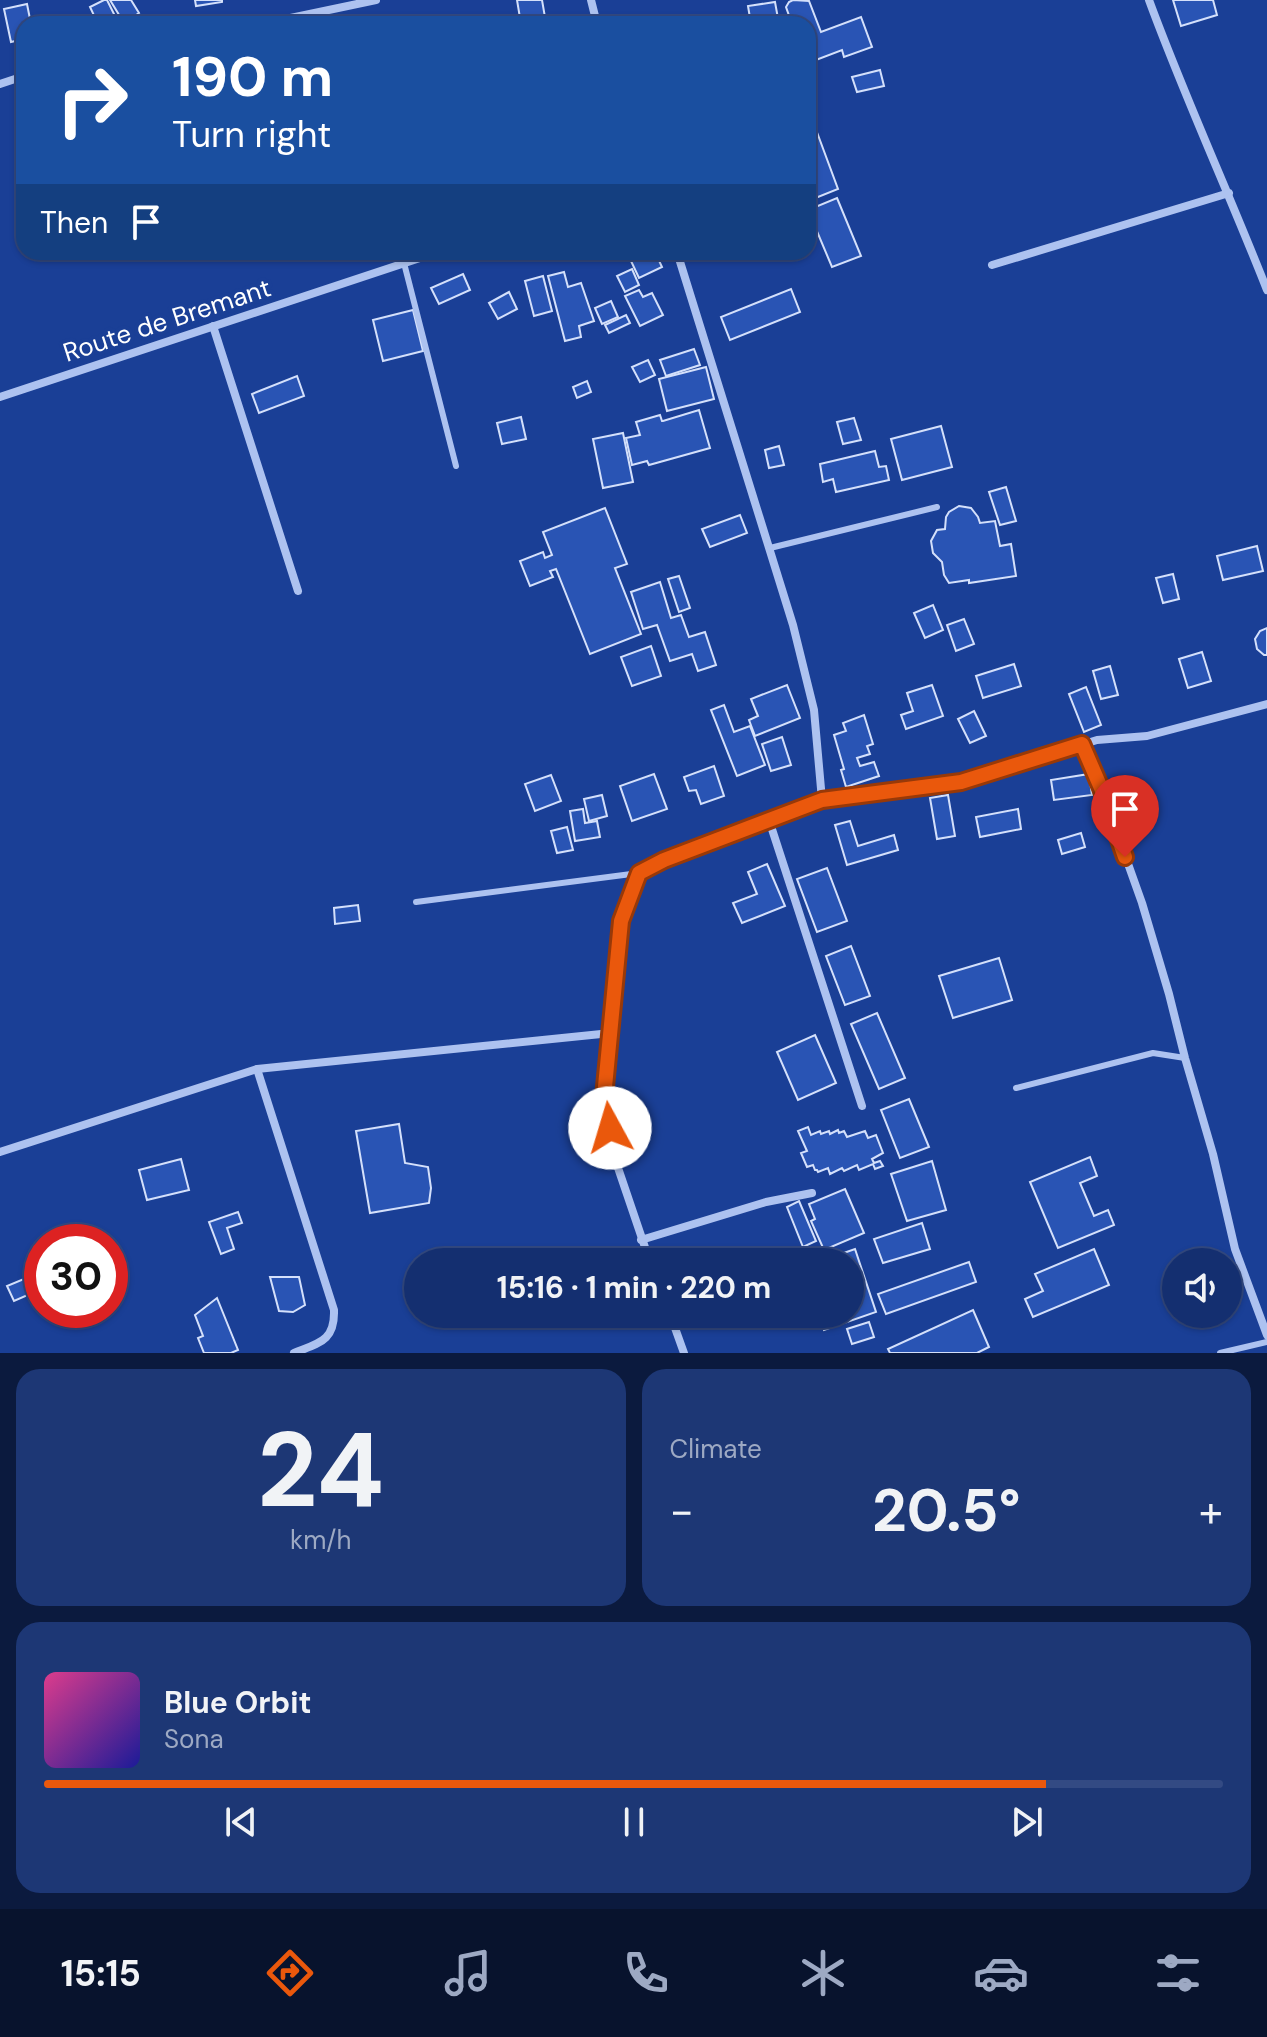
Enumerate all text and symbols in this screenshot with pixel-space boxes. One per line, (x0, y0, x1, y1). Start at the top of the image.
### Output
text: 190 m (172, 40, 333, 113)
icon: right (40, 48, 144, 152)
text: Turn right (172, 111, 331, 158)
icon: arrive (124, 200, 168, 244)
text: Then (40, 203, 108, 242)
street label: Route de Bremant (59, 270, 275, 370)
pin (1091, 775, 1159, 857)
icon: arrive (1103, 787, 1147, 831)
position arrow (568, 1086, 652, 1170)
speed limit sign: 30 (24, 1224, 128, 1328)
map controls (1162, 1248, 1242, 1328)
button: sound (1162, 1248, 1242, 1328)
text: 15:16 · 1 min · 220 m (497, 1268, 771, 1307)
text: 24 (257, 1403, 384, 1538)
text: Climate (670, 1432, 762, 1466)
text: 20.5° (872, 1471, 1020, 1550)
text: − (670, 1482, 694, 1540)
text: + (1199, 1482, 1223, 1540)
text: km/h (290, 1523, 351, 1557)
text: Blue Orbit (164, 1683, 311, 1722)
text: Sona (164, 1722, 224, 1756)
icon: previous (219, 1800, 263, 1844)
icon: pause (612, 1800, 656, 1844)
icon: next (1005, 1800, 1049, 1844)
icon: directions (262, 1945, 318, 2001)
icon: music (440, 1945, 496, 2001)
icon: phone (618, 1945, 674, 2001)
icon: climate (795, 1945, 851, 2001)
icon: car (973, 1945, 1029, 2001)
icon: filters (1150, 1945, 1206, 2001)
text: 15:15 (61, 1950, 141, 1997)

